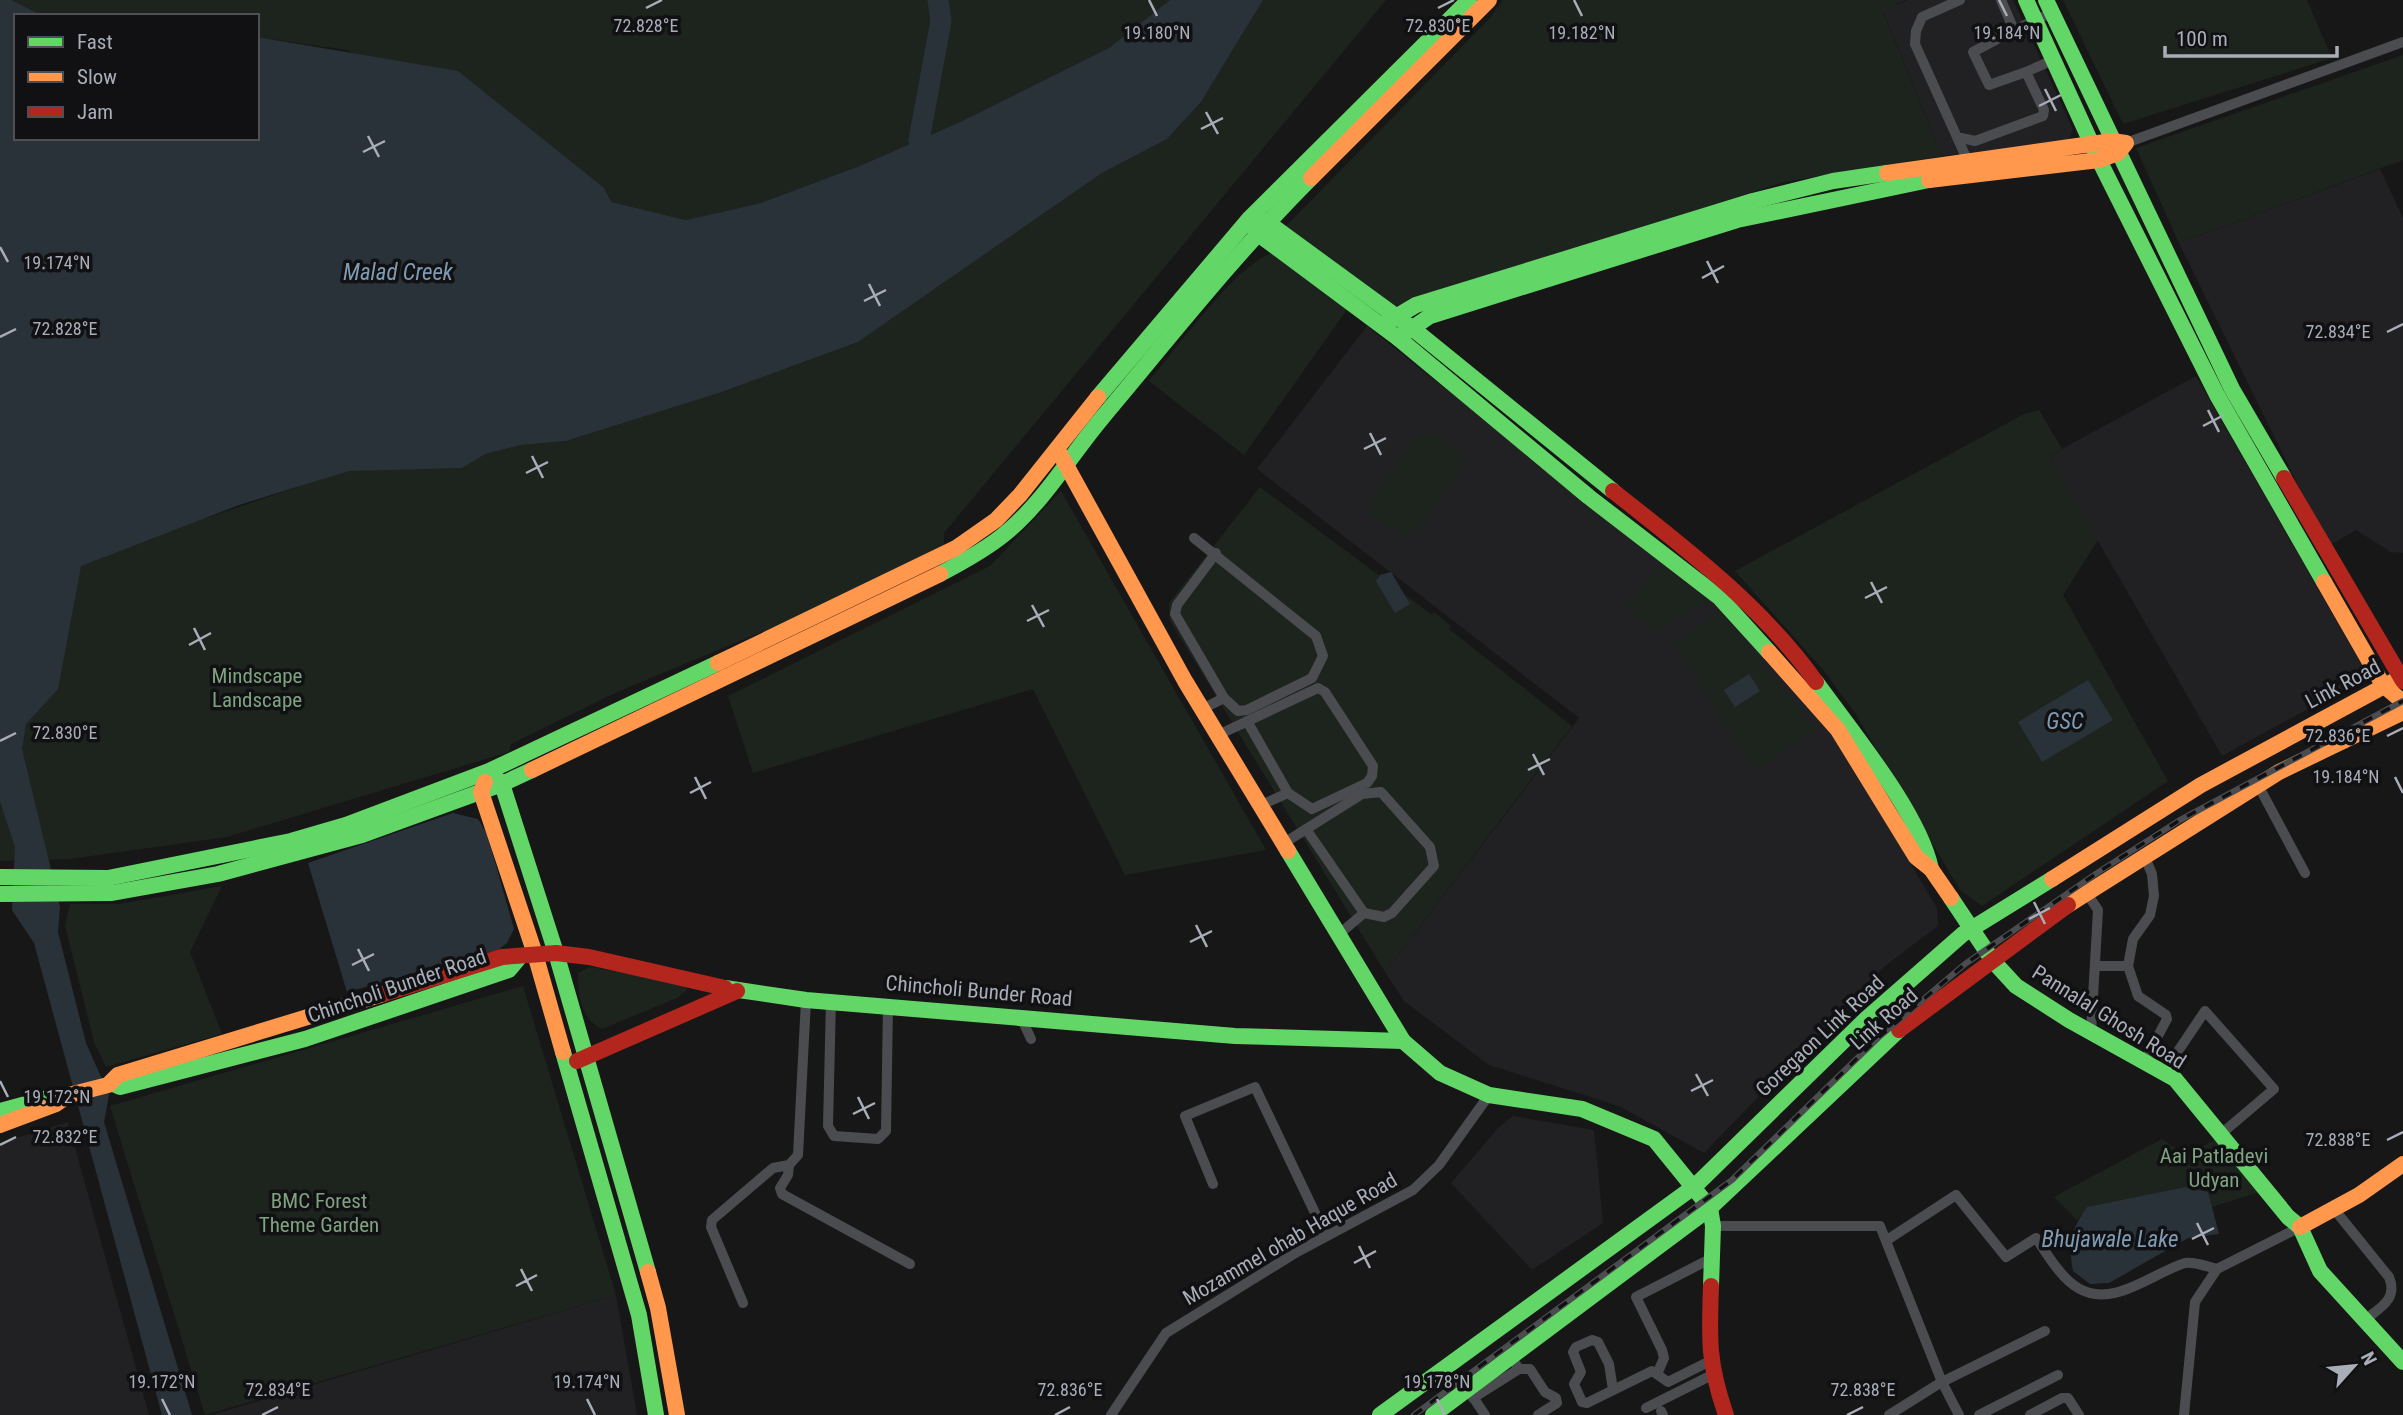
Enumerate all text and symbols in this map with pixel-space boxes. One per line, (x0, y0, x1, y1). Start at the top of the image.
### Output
legend (14, 14, 259, 140)
scale bar (2165, 14, 2336, 58)
text: 72.828°E (614, 15, 678, 36)
text: 72.830°E (1406, 15, 1470, 36)
text: 19.180°N (1123, 22, 1191, 43)
text: 19.182°N (1548, 22, 1616, 43)
text: 19.184°N (1973, 22, 2041, 43)
text: 100 m (2176, 27, 2228, 51)
text: Fast (77, 30, 113, 54)
text: Slow (77, 65, 117, 89)
text: Jam (77, 100, 113, 124)
text: 19.174°N (23, 252, 91, 273)
water label: Malad Creek (343, 259, 454, 286)
text: 72.828°E (33, 318, 97, 339)
text: 72.834°E (2306, 321, 2370, 342)
street label: Link Road (2301, 654, 2385, 714)
park label: Mindscape Landscape (212, 664, 303, 712)
water label: GSC (2046, 708, 2084, 735)
text: 72.830°E (33, 722, 97, 743)
text: 72.836°E (2306, 725, 2370, 746)
text: 19.184°N (2312, 766, 2380, 787)
street label: Chincholi Bunder Road (305, 944, 489, 1028)
street label: Pannalal Ghosh Road (2028, 960, 2190, 1074)
street label: Goregaon Link Road (1751, 970, 1889, 1102)
street label: Chincholi Bunder Road (885, 971, 1073, 1011)
street label: Link Road (1845, 983, 1923, 1055)
text: 19.172°N (23, 1086, 91, 1107)
text: 72.832°E (33, 1126, 97, 1147)
text: 72.838°E (2306, 1129, 2370, 1150)
park label: Aai Patladevi Udyan (2160, 1144, 2268, 1192)
street label: Mozammel ohab Haque Road (1179, 1168, 1401, 1310)
park label: BMC Forest Theme Garden (259, 1189, 379, 1237)
water label: Bhujawale Lake (2041, 1226, 2179, 1253)
north arrow (2319, 1331, 2389, 1401)
text: N (2356, 1348, 2382, 1369)
text: 19.172°N (128, 1371, 196, 1392)
text: 19.174°N (553, 1371, 621, 1392)
text: 19.178°N (1403, 1371, 1471, 1392)
text: 72.834°E (246, 1379, 310, 1400)
text: 72.836°E (1038, 1379, 1102, 1400)
text: 72.838°E (1831, 1379, 1895, 1400)

